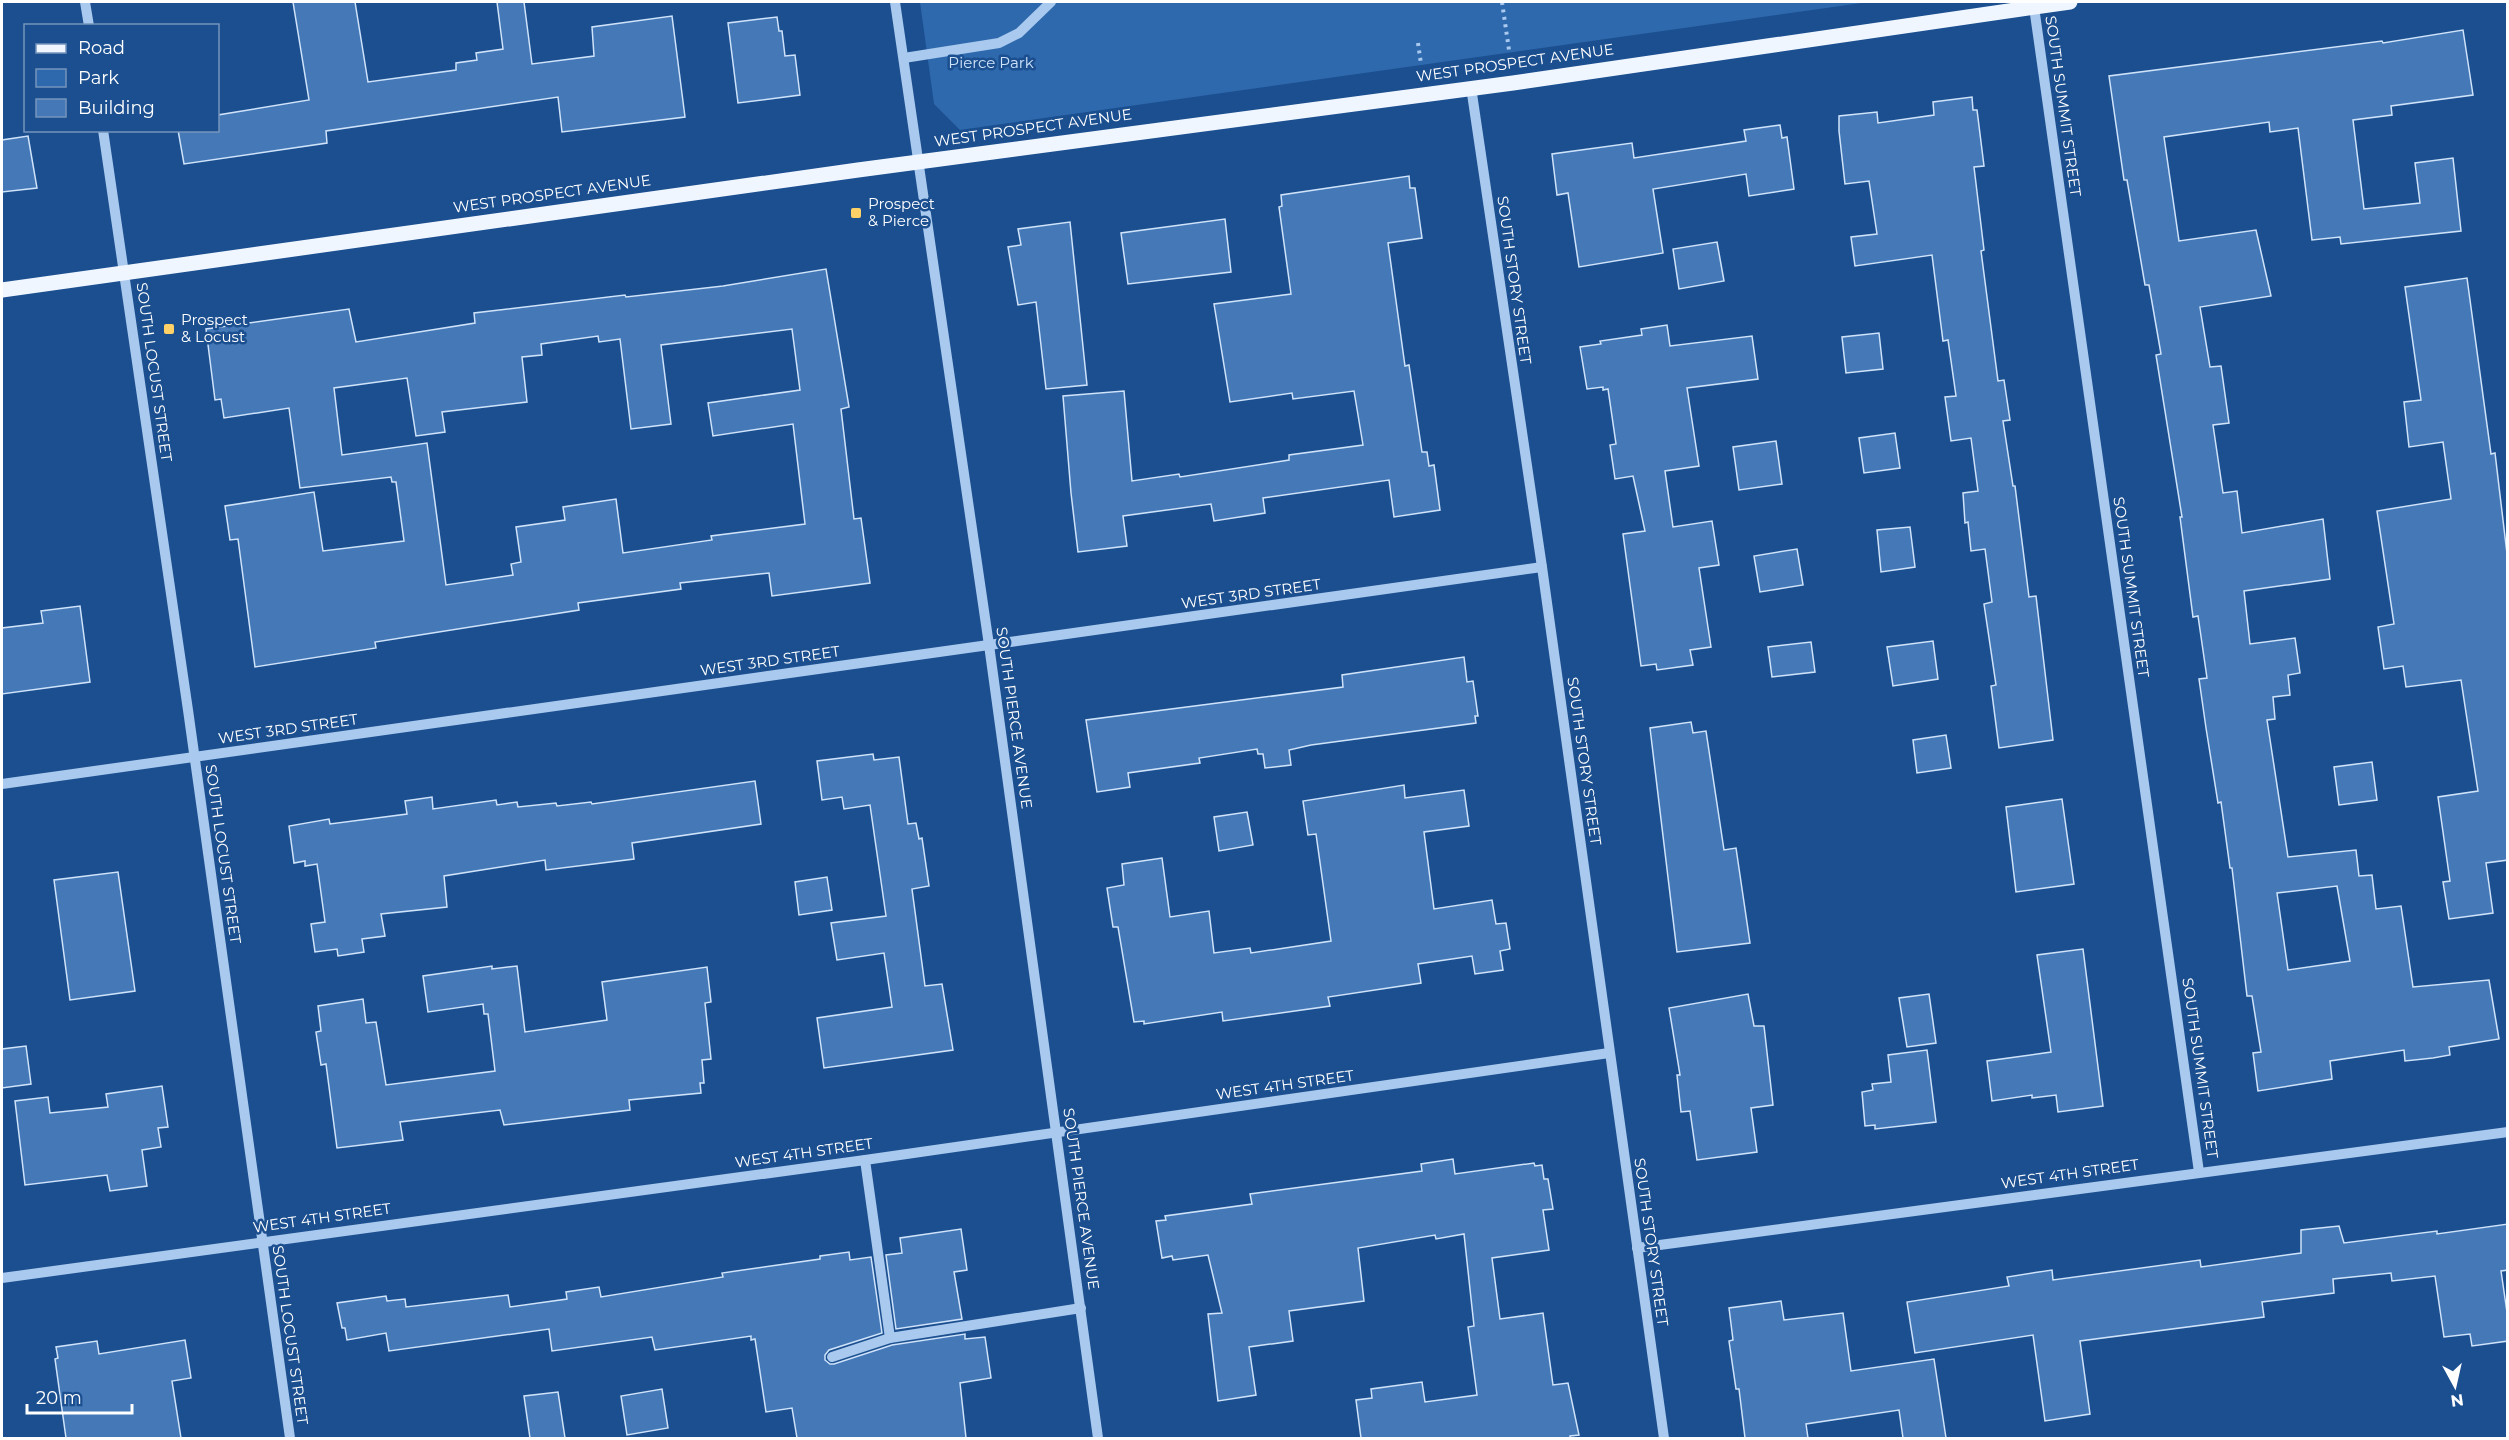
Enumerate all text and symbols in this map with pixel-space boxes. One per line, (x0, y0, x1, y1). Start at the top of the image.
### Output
street label: SOUTH SUMMIT STREET (2041, 14, 2086, 198)
legend (24, 24, 219, 132)
text: Road (78, 37, 125, 59)
street label: WEST PROSPECT AVENUE (1415, 39, 1615, 86)
park label: Pierce Park (948, 53, 1034, 72)
text: Park (78, 67, 119, 89)
text: Building (78, 97, 155, 119)
street label: WEST PROSPECT AVENUE (933, 104, 1133, 151)
street label: WEST PROSPECT AVENUE (452, 170, 652, 217)
place label: Prospect & Pierce (868, 194, 935, 230)
street label: SOUTH STORY STREET (1493, 195, 1536, 366)
marker: Prospect & Pierce (849, 206, 863, 220)
street label: SOUTH LOCUST STREET (133, 281, 177, 463)
place label: Prospect & Locust (181, 310, 248, 346)
marker: Prospect & Locust (162, 322, 176, 336)
street label: SOUTH SUMMIT STREET (2109, 495, 2154, 679)
street label: WEST 3RD STREET (1180, 574, 1322, 613)
street label: SOUTH PIERCE AVENUE (992, 626, 1037, 810)
street label: WEST 3RD STREET (699, 641, 841, 680)
street label: SOUTH STORY STREET (1563, 676, 1606, 847)
street label: WEST 3RD STREET (217, 709, 359, 748)
street label: SOUTH LOCUST STREET (202, 763, 246, 945)
street label: SOUTH SUMMIT STREET (2178, 976, 2223, 1160)
street label: WEST 4TH STREET (1215, 1065, 1356, 1104)
street label: SOUTH PIERCE AVENUE (1059, 1107, 1104, 1291)
street label: WEST 4TH STREET (734, 1133, 875, 1172)
street label: WEST 4TH STREET (2000, 1154, 2141, 1193)
street label: SOUTH STORY STREET (1630, 1157, 1673, 1328)
street label: WEST 4TH STREET (252, 1198, 393, 1237)
street label: SOUTH LOCUST STREET (269, 1244, 313, 1426)
north arrow (2425, 1356, 2485, 1416)
scale bar (27, 1377, 132, 1415)
text: 20 m (36, 1387, 82, 1409)
text: N (2449, 1390, 2465, 1411)

